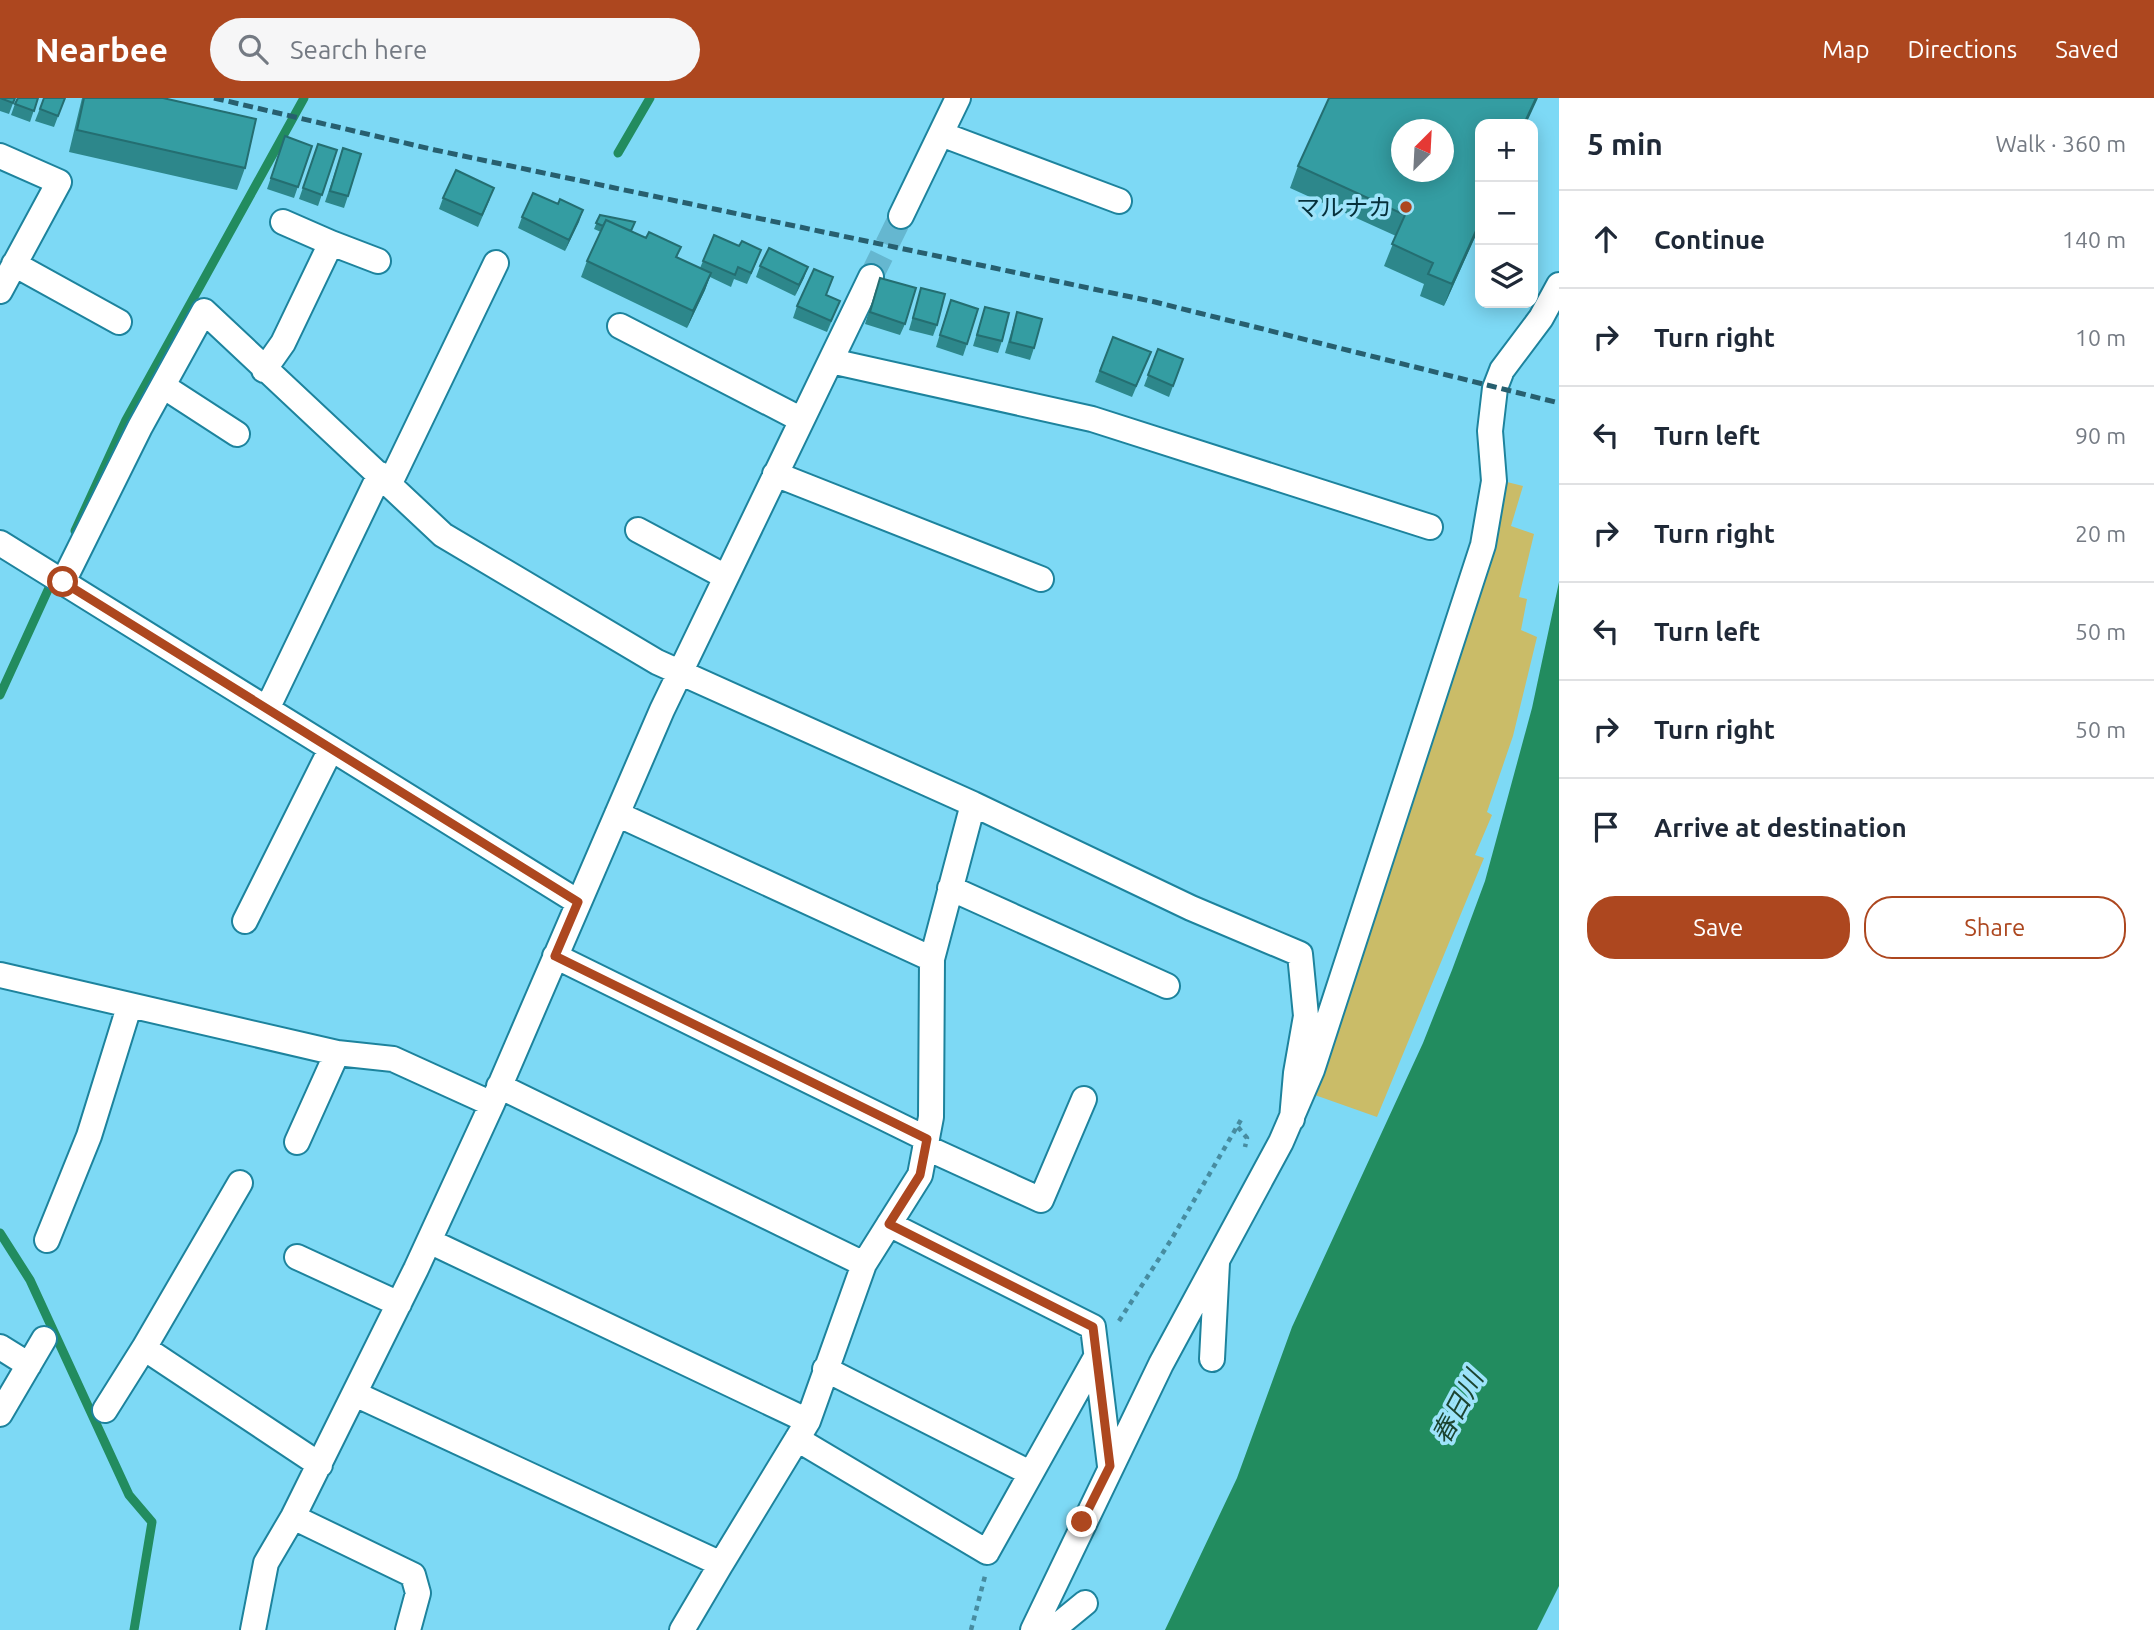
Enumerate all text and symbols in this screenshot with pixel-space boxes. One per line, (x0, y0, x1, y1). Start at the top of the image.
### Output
search box (210, 18, 700, 81)
icon: search (234, 30, 272, 68)
text: Nearbee (35, 31, 168, 68)
text: Search here (290, 35, 427, 64)
text: Map (1822, 36, 1869, 63)
text: Directions (1907, 36, 2017, 63)
text: Saved (2055, 36, 2119, 63)
north arrow (1391, 119, 1454, 182)
map controls (1475, 119, 1538, 308)
button: + (1475, 119, 1538, 182)
text: 5 min (1587, 127, 1663, 161)
text: Walk · 360 m (1995, 131, 2126, 156)
button: − (1475, 182, 1538, 245)
place label: マルナカ (1296, 194, 1392, 221)
marker: マルナカ (1398, 199, 1414, 215)
icon: ahead (1587, 220, 1625, 258)
text: Continue (1654, 225, 1765, 254)
text: 140 m (2062, 227, 2126, 252)
button: layers (1475, 245, 1538, 308)
icon: right (1587, 318, 1625, 356)
text: Turn right (1654, 323, 1775, 352)
text: 10 m (2075, 325, 2126, 350)
icon: left (1587, 416, 1625, 454)
text: Turn left (1654, 421, 1760, 450)
text: 90 m (2075, 423, 2126, 448)
icon: right (1587, 514, 1625, 552)
text: Turn right (1654, 519, 1775, 548)
text: 20 m (2075, 521, 2126, 546)
route start (47, 566, 78, 597)
icon: left (1587, 612, 1625, 650)
text: Turn left (1654, 617, 1760, 646)
text: 50 m (2075, 619, 2126, 644)
icon: right (1587, 710, 1625, 748)
text: Turn right (1654, 715, 1775, 744)
text: 50 m (2075, 717, 2126, 742)
icon: arrive (1587, 808, 1625, 846)
text: Arrive at destination (1654, 813, 1907, 842)
button: Save (1587, 896, 1850, 959)
button: Share (1864, 896, 2126, 959)
water label: 春日川 (1426, 1363, 1490, 1448)
route end (1066, 1506, 1097, 1537)

